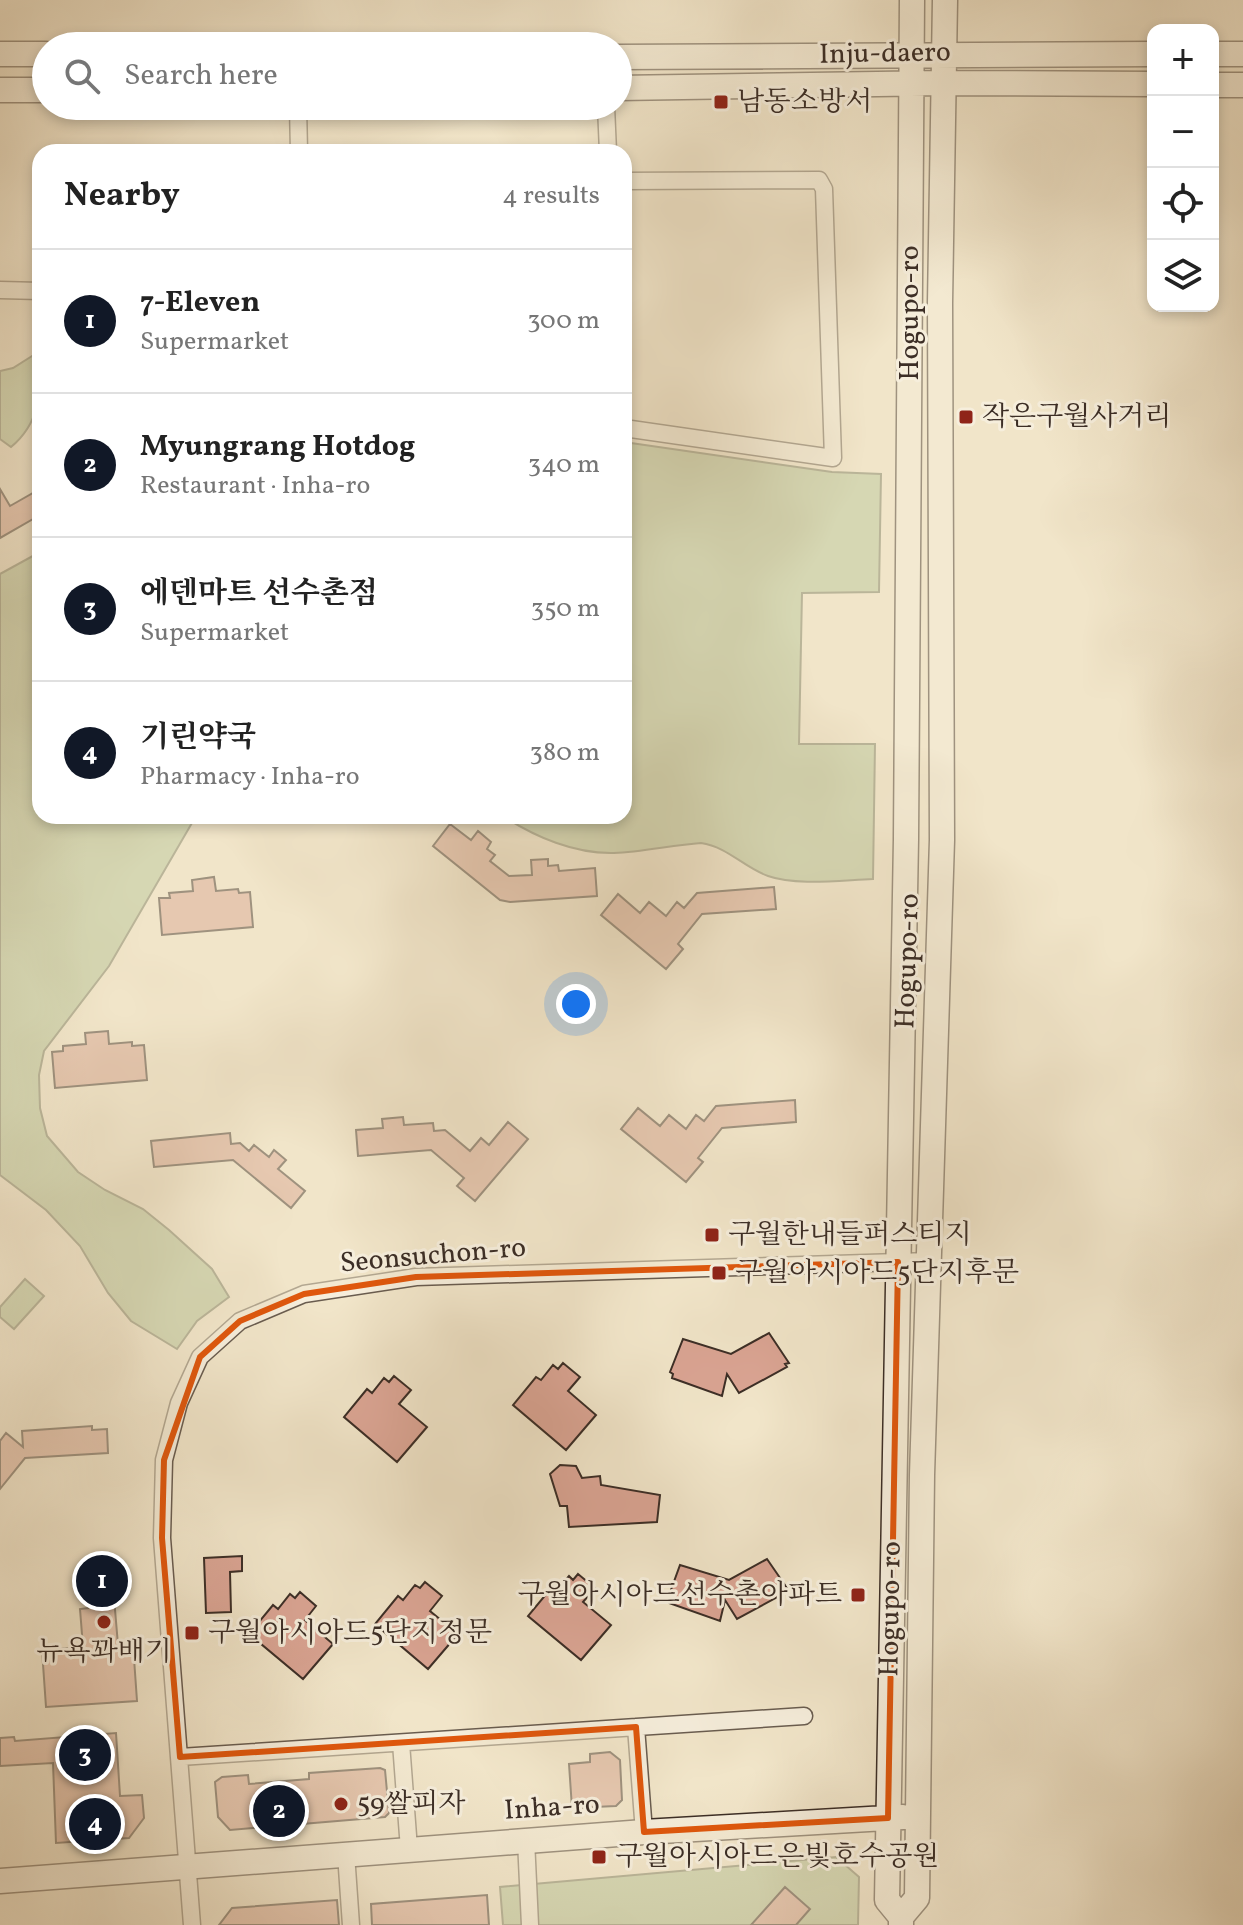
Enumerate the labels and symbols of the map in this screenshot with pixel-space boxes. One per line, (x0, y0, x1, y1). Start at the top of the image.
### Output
street label: Inju-daero (819, 33, 951, 75)
place label: 남동소방서 (737, 83, 872, 122)
marker: 남동소방서 (712, 93, 730, 111)
street label: Hogupo-ro (891, 245, 930, 381)
place label: 작은구월사거리 (982, 398, 1171, 437)
marker: 작은구월사거리 (957, 408, 975, 426)
street label: Hogupo-ro (886, 893, 930, 1029)
your location (556, 984, 596, 1024)
place label: 구월한내들퍼스티지 (728, 1216, 971, 1255)
marker: 구월한내들퍼스티지 (703, 1226, 721, 1244)
street label: Seonsuchon-ro (338, 1228, 528, 1284)
place label: 구월아시아드5단지후문 (735, 1254, 1019, 1293)
marker: 구월아시아드5단지후문 (710, 1264, 728, 1282)
street label: Hogupo-ro (870, 1541, 912, 1677)
pin: 1 (76, 1551, 128, 1611)
place label: 구월아시아드선수촌아파트 (517, 1576, 842, 1615)
marker: 구월아시아드선수촌아파트 (849, 1586, 867, 1604)
marker: 뉴욕꽈배기 (95, 1613, 113, 1631)
place label: 구월아시아드5단지정문 (208, 1614, 492, 1653)
marker: 구월아시아드5단지정문 (183, 1624, 201, 1642)
place label: 뉴욕꽈배기 (36, 1633, 172, 1672)
pin: 3 (59, 1725, 111, 1785)
pin: 2 (253, 1781, 305, 1841)
place label: 59쌀피자 (357, 1785, 466, 1824)
street label: Inha-ro (503, 1785, 601, 1831)
pin: 4 (69, 1794, 121, 1854)
marker: 59쌀피자 (332, 1795, 350, 1813)
place label: 구월아시아드은빛호수공원 (615, 1838, 940, 1877)
marker: 구월아시아드은빛호수공원 (590, 1848, 608, 1866)

